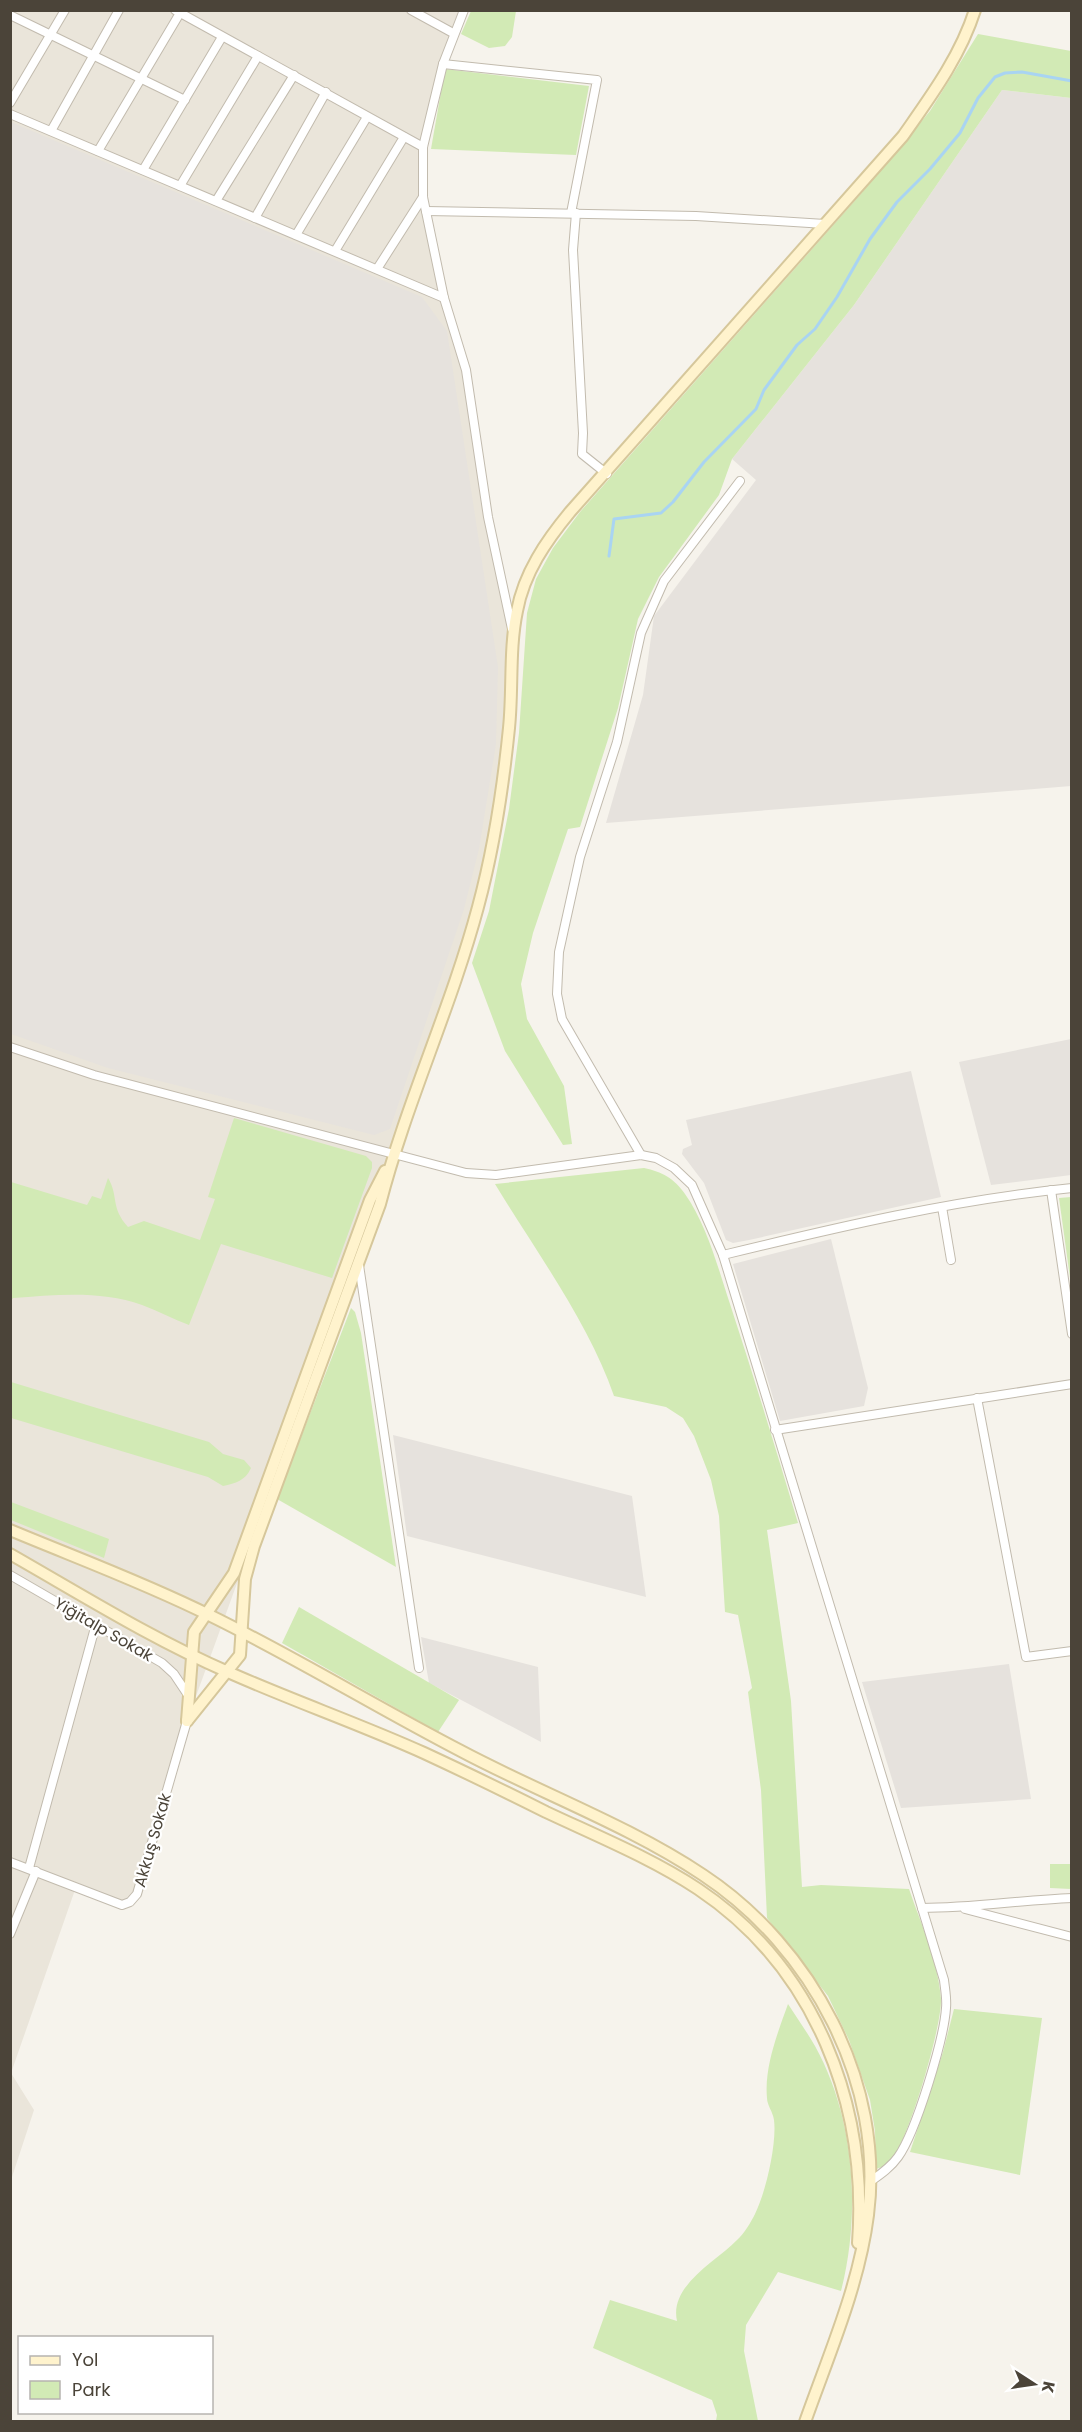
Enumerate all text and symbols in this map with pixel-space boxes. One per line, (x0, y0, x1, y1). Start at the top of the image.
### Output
street label: Yiğitalp Sokak (50, 1592, 158, 1667)
street label: Akkuş Sokak (128, 1790, 177, 1890)
legend (18, 2336, 213, 2414)
text: Yol (72, 2347, 98, 2372)
north arrow (1004, 2354, 1064, 2414)
text: Park (72, 2377, 111, 2402)
text: K (1036, 2379, 1061, 2395)

